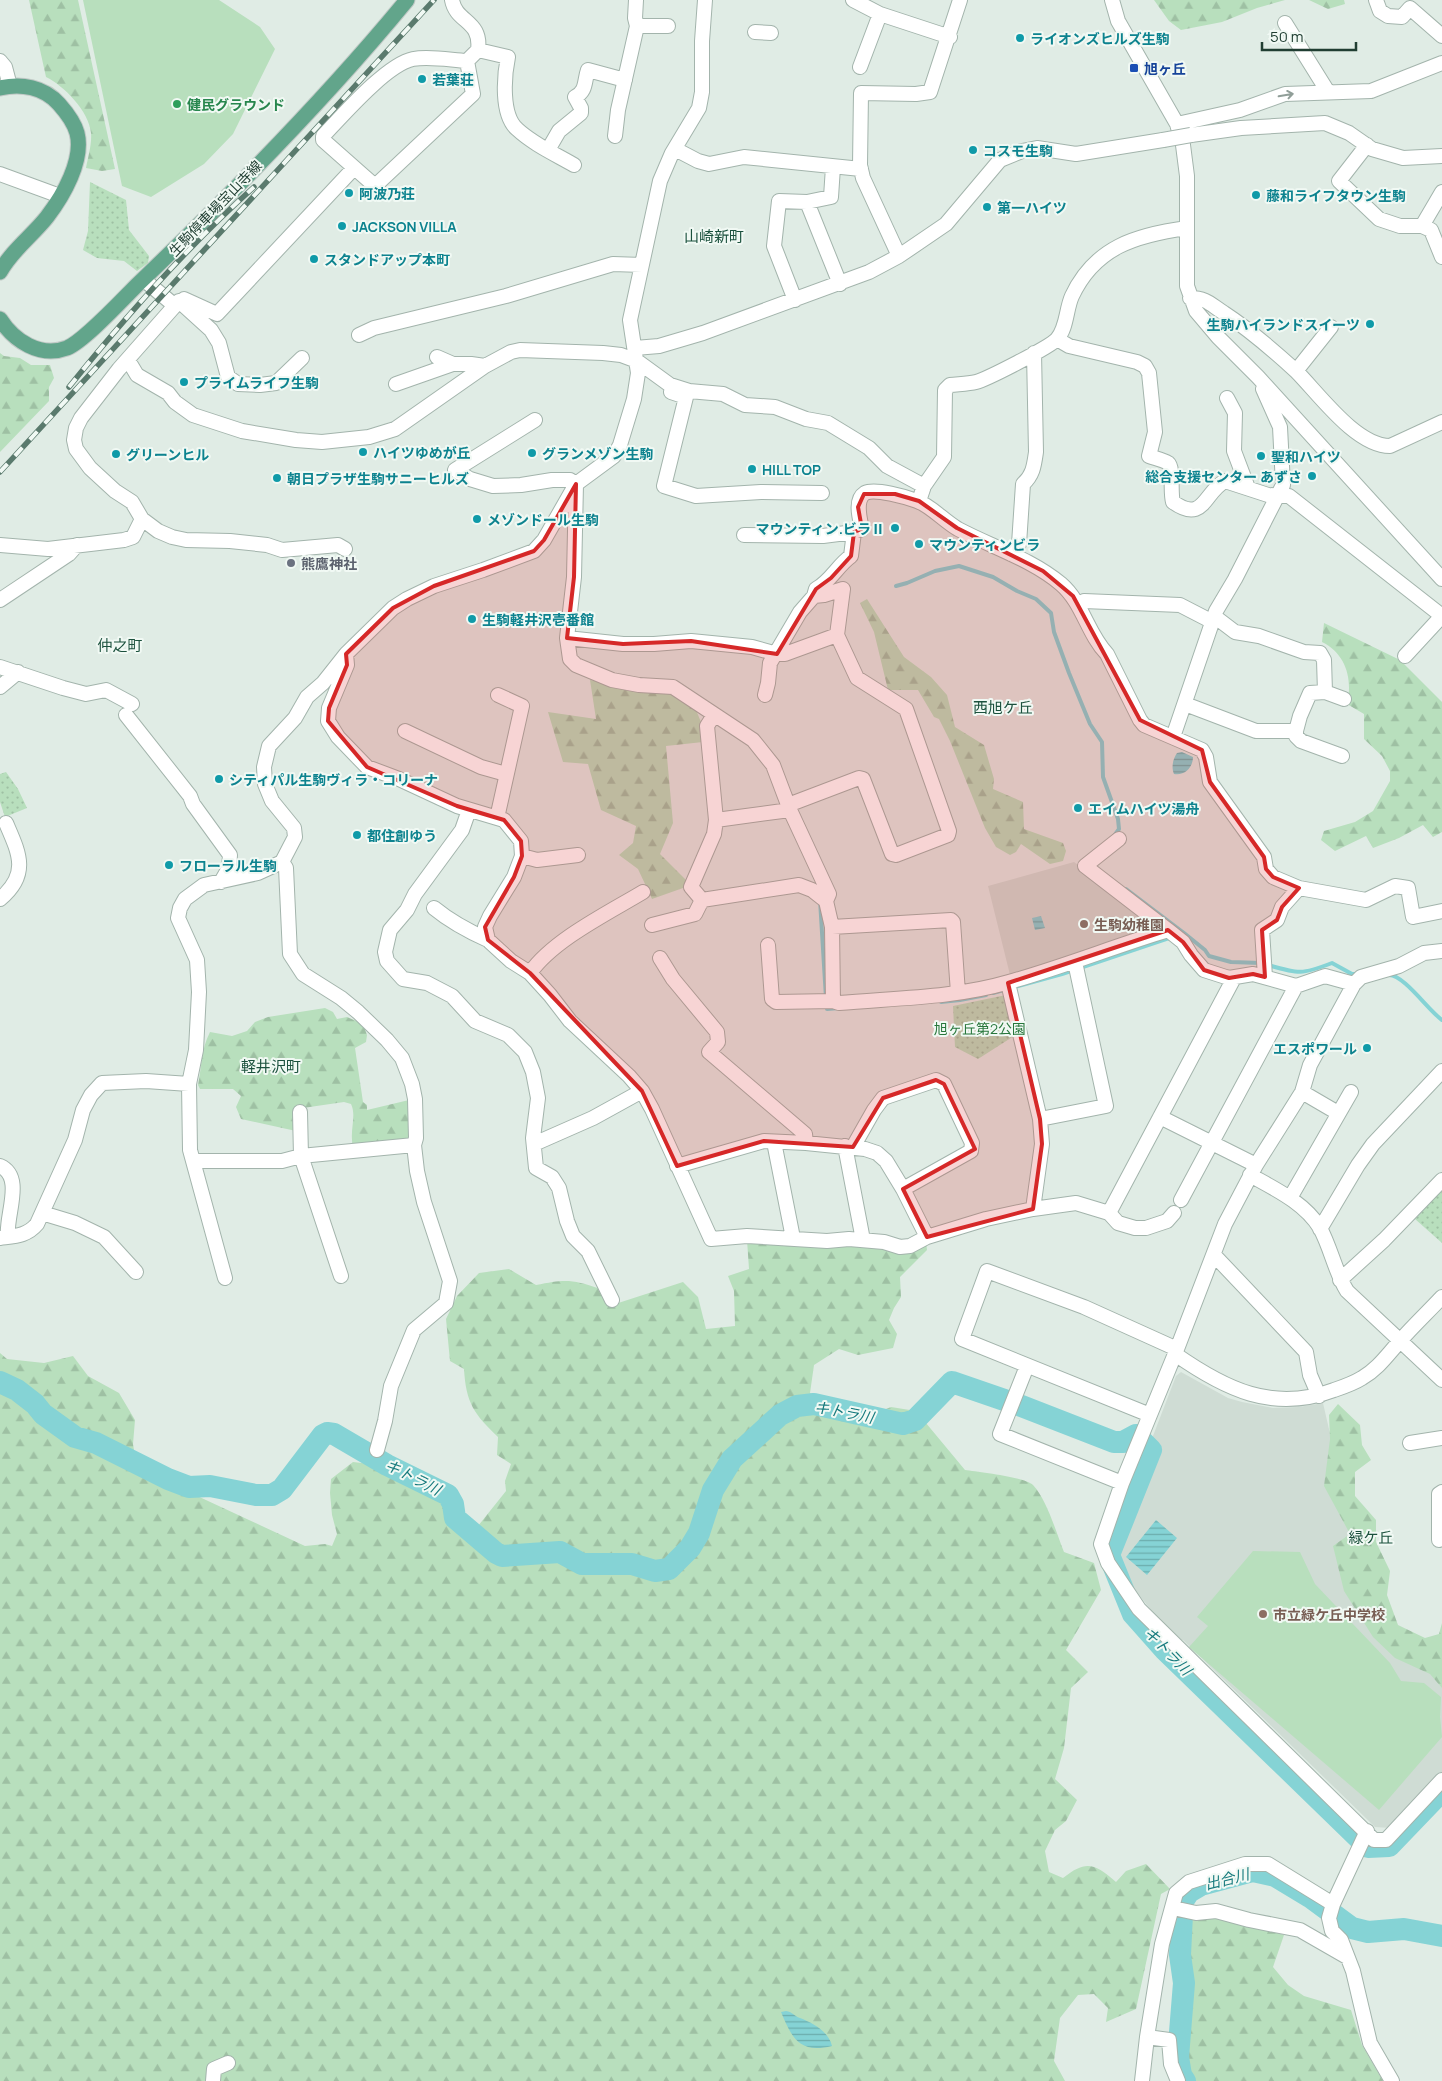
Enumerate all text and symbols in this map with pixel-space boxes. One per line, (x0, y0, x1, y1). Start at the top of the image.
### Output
scale bar (1262, 20, 1356, 52)
text: 50 m (1270, 26, 1304, 47)
place label: ライオンズヒルズ生駒 (1030, 29, 1170, 48)
marker: ライオンズヒルズ生駒 (1014, 32, 1026, 44)
place label: 旭ヶ丘 (1144, 59, 1186, 78)
marker: 旭ヶ丘 (1128, 62, 1140, 74)
place label: 若葉荘 (432, 70, 474, 89)
marker: 若葉荘 (416, 73, 428, 85)
one-way arrow (1278, 90, 1294, 100)
place label: 健民グラウンド (187, 95, 285, 114)
marker: 健民グラウンド (171, 98, 183, 110)
place label: コスモ生駒 (983, 141, 1053, 160)
marker: コスモ生駒 (967, 144, 979, 156)
street label: 生駒停車場宝山寺線 (164, 156, 266, 260)
place label: 阿波乃荘 (359, 184, 415, 203)
place label: 藤和ライフタウン生駒 (1266, 186, 1406, 205)
marker: 阿波乃荘 (343, 187, 355, 199)
marker: 藤和ライフタウン生駒 (1250, 189, 1262, 201)
place label: 第一ハイツ (997, 198, 1067, 217)
marker: 第一ハイツ (981, 201, 993, 213)
place label: JACKSON VILLA (352, 217, 457, 236)
marker: JACKSON VILLA (336, 220, 348, 232)
district label: 山崎新町 (684, 226, 744, 247)
place label: スタンドアップ本町 (324, 250, 450, 269)
marker: スタンドアップ本町 (308, 253, 320, 265)
place label: 生駒ハイランドスイーツ (1207, 315, 1360, 334)
marker: 生駒ハイランドスイーツ (1364, 318, 1376, 330)
place label: プライムライフ生駒 (194, 373, 319, 392)
marker: プライムライフ生駒 (178, 376, 190, 388)
place label: ハイツゆめが丘 (373, 443, 471, 462)
place label: グランメゾン生駒 (542, 444, 654, 463)
place label: グリーンヒル (126, 445, 209, 464)
marker: ハイツゆめが丘 (357, 446, 369, 458)
marker: グランメゾン生駒 (526, 447, 538, 459)
place label: 聖和ハイツ (1271, 447, 1341, 466)
marker: グリーンヒル (110, 448, 122, 460)
marker: 聖和ハイツ (1255, 450, 1267, 462)
place label: HILL TOP (762, 460, 821, 479)
marker: HILL TOP (746, 463, 758, 475)
place label: 総合支援センター あずさ (1145, 467, 1302, 486)
place label: 朝日プラザ生駒サニーヒルズ (287, 469, 469, 488)
marker: 総合支援センター あずさ (1306, 470, 1318, 482)
marker: 朝日プラザ生駒サニーヒルズ (271, 472, 283, 484)
place label: メゾンドール生駒 (487, 510, 599, 529)
marker: メゾンドール生駒 (471, 513, 483, 525)
place label: マウンティン.ビラⅡ (756, 519, 885, 538)
marker: マウンティン.ビラⅡ (889, 522, 901, 534)
place label: マウンティンビラ (929, 535, 1040, 554)
marker: マウンティンビラ (913, 538, 925, 550)
place label: 熊鷹神社 (301, 554, 357, 573)
marker: 熊鷹神社 (285, 557, 297, 569)
place label: 生駒軽井沢壱番館 (482, 610, 594, 629)
marker: 生駒軽井沢壱番館 (466, 613, 478, 625)
district label: 仲之町 (97, 635, 143, 656)
district label: 西旭ケ丘 (973, 697, 1033, 718)
place label: シティパル生駒ヴィラ・コリーナ (229, 770, 438, 789)
marker: シティパル生駒ヴィラ・コリーナ (213, 773, 225, 785)
place label: エイムハイツ湯舟 (1088, 799, 1199, 818)
marker: エイムハイツ湯舟 (1072, 802, 1084, 814)
place label: 都住創ゆう (367, 826, 437, 845)
marker: 都住創ゆう (351, 829, 363, 841)
place label: フローラル生駒 (179, 856, 277, 875)
marker: フローラル生駒 (163, 859, 175, 871)
place label: 生駒幼稚園 (1094, 915, 1164, 934)
marker: 生駒幼稚園 (1078, 918, 1090, 930)
park label: 旭ヶ丘第2公園 (934, 1019, 1026, 1038)
place label: エスポワール (1273, 1039, 1357, 1058)
marker: エスポワール (1361, 1042, 1373, 1054)
district label: 軽井沢町 (241, 1056, 301, 1077)
water label: キトラ川 (813, 1396, 877, 1428)
water label: キトラ川 (381, 1454, 446, 1501)
district label: 緑ケ丘 (1348, 1527, 1394, 1548)
place label: 市立緑ケ丘中学校 (1273, 1605, 1385, 1624)
marker: 市立緑ケ丘中学校 (1257, 1608, 1269, 1620)
water label: キトラ川 (1140, 1622, 1198, 1681)
water label: 出合川 (1203, 1863, 1253, 1895)

